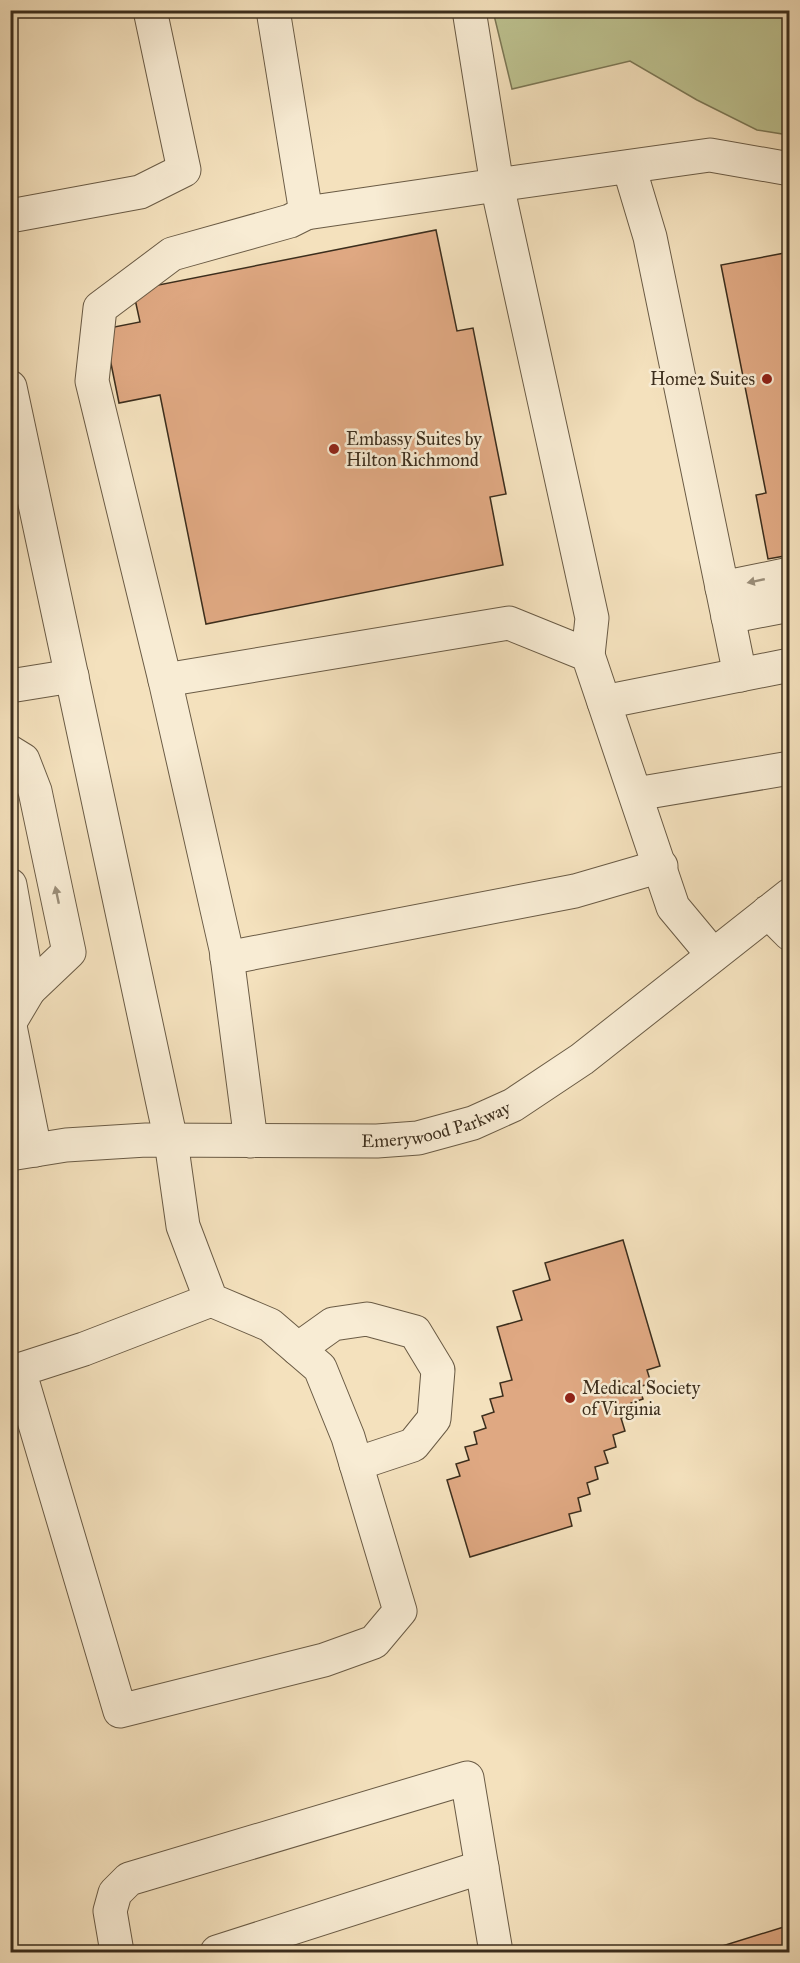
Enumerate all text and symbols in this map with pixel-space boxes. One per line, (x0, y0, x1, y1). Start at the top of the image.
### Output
place label: Home2 Suites (650, 368, 755, 390)
marker: Home2 Suites (760, 372, 774, 386)
place label: Embassy Suites by Hilton Richmond (346, 428, 482, 471)
marker: Embassy Suites by Hilton Richmond (327, 442, 341, 456)
one-way arrow (747, 577, 765, 587)
one-way arrow (52, 885, 61, 904)
street label: Emerywood Parkway (361, 1096, 514, 1152)
place label: Medical Society of Virginia (582, 1377, 701, 1421)
marker: Medical Society of Virginia (563, 1391, 577, 1405)

